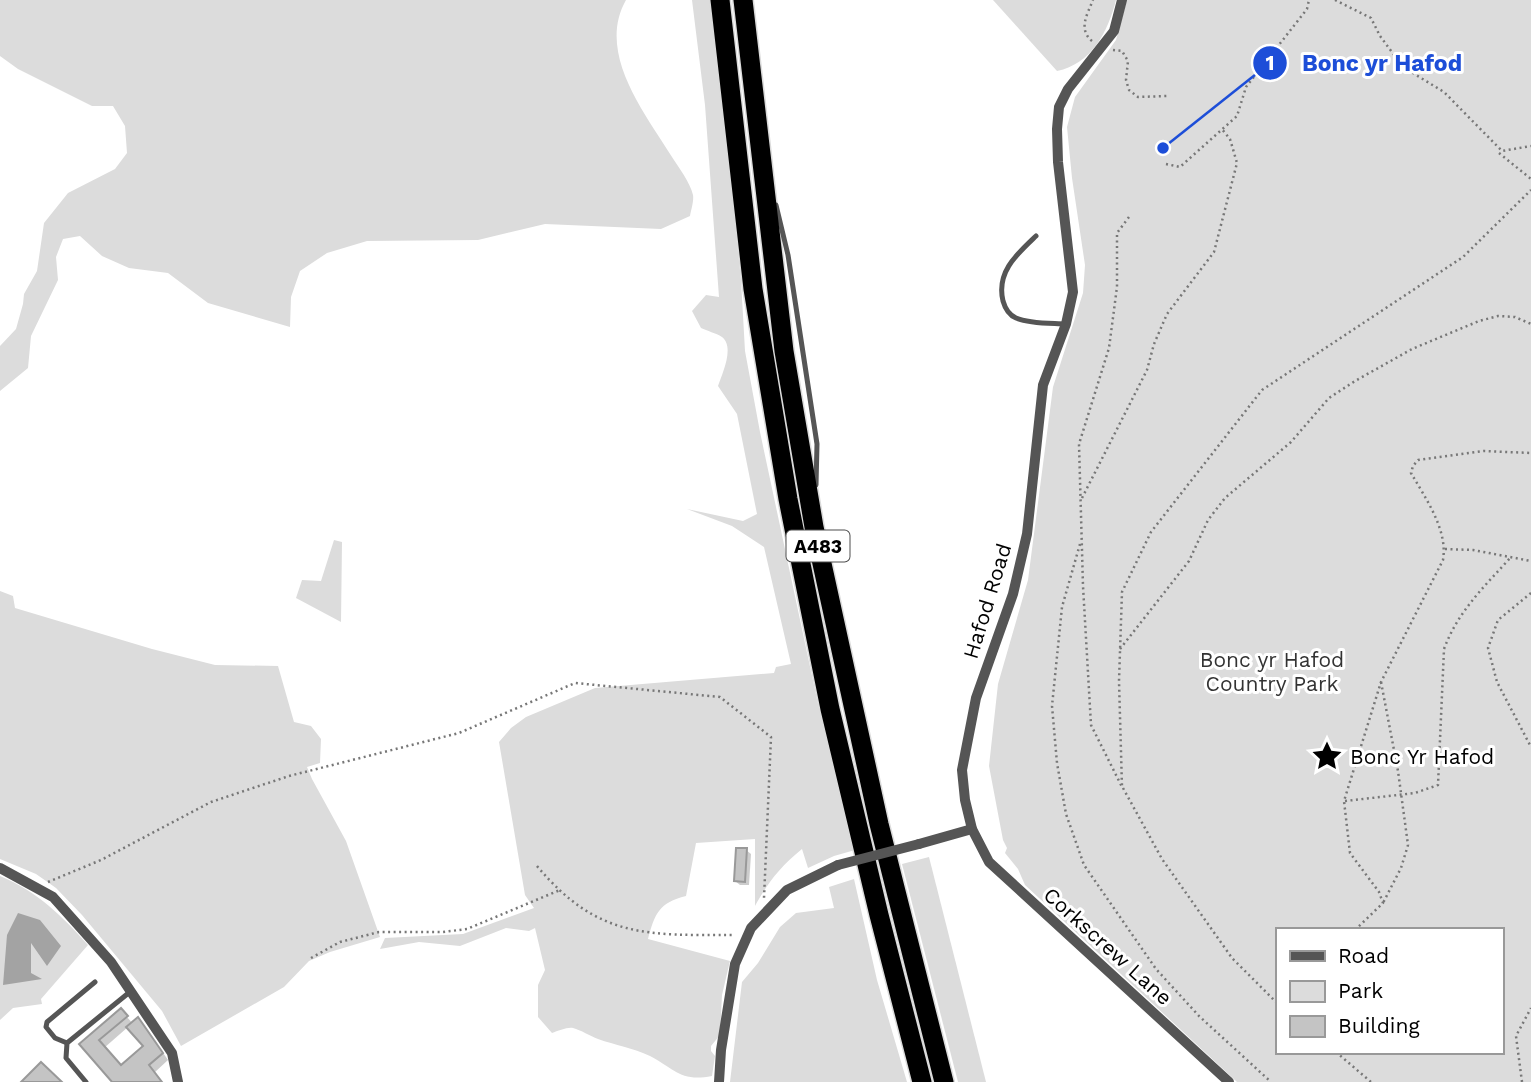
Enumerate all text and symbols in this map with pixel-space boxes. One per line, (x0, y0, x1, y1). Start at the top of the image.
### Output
callout: Bonc yr Hafod (1253, 41, 1477, 85)
text: 1 (1265, 50, 1275, 75)
text: Bonc yr Hafod (1302, 50, 1462, 77)
road number: A483 (786, 530, 850, 562)
street label: Hafod Road (958, 540, 1016, 662)
park label: Bonc yr Hafod Country Park (1200, 647, 1344, 696)
place icon: Bonc Yr Hafod (1310, 739, 1344, 773)
place label: Bonc Yr Hafod (1350, 744, 1494, 769)
street label: Corkscrew Lane (1039, 882, 1177, 1010)
legend (1276, 928, 1503, 1054)
text: Road (1338, 943, 1389, 968)
text: Park (1338, 978, 1383, 1003)
text: Building (1338, 1013, 1420, 1038)

